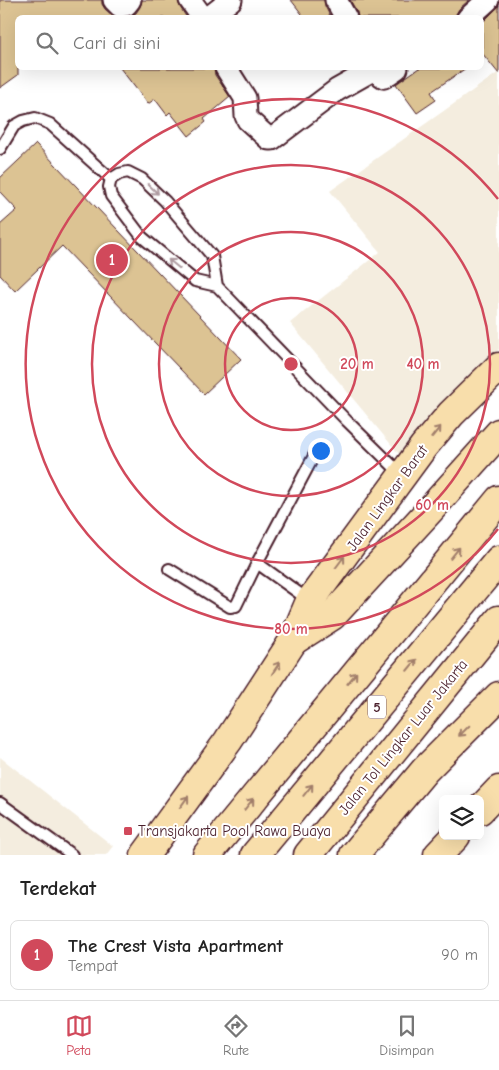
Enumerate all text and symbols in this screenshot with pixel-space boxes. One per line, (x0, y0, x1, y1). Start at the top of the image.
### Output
search box (15, 15, 484, 70)
icon: search (33, 29, 61, 57)
text: Cari di sini (73, 32, 160, 54)
one-way arrow (146, 183, 159, 195)
pin: 1 (96, 241, 128, 279)
one-way arrow (168, 259, 181, 270)
centre of rings (282, 355, 300, 373)
text: 20 m (340, 355, 374, 373)
text: 40 m (407, 355, 440, 373)
one-way arrow (431, 426, 442, 439)
your location (308, 438, 334, 464)
street label: Jalan Lingkar Barat (343, 441, 432, 554)
text: 60 m (415, 496, 449, 514)
one-way arrow (450, 547, 461, 560)
one-way arrow (334, 556, 345, 569)
text: 80 m (274, 620, 308, 638)
street label: Jalan Tol Lingkar Luar Jakarta (335, 656, 471, 818)
one-way arrow (406, 659, 418, 672)
one-way arrow (271, 661, 281, 675)
one-way arrow (347, 672, 358, 685)
road number: 5 (368, 696, 386, 719)
one-way arrow (458, 725, 471, 737)
one-way arrow (303, 784, 314, 797)
one-way arrow (179, 795, 189, 809)
map controls (439, 795, 484, 840)
button: layers (439, 795, 484, 840)
one-way arrow (243, 798, 254, 811)
place label: Transjakarta Pool Rawa Buaya (138, 822, 331, 840)
marker: Transjakarta Pool Rawa Buaya (122, 825, 134, 837)
text: Terdekat (20, 876, 96, 900)
text: The Crest Vista Apartment (68, 935, 283, 957)
text: 1 (34, 946, 40, 964)
text: 90 m (441, 946, 478, 964)
text: Tempat (68, 957, 118, 975)
tab: Peta (65, 1012, 93, 1059)
tab: Rute (222, 1012, 250, 1059)
tab: Disimpan (379, 1012, 434, 1059)

